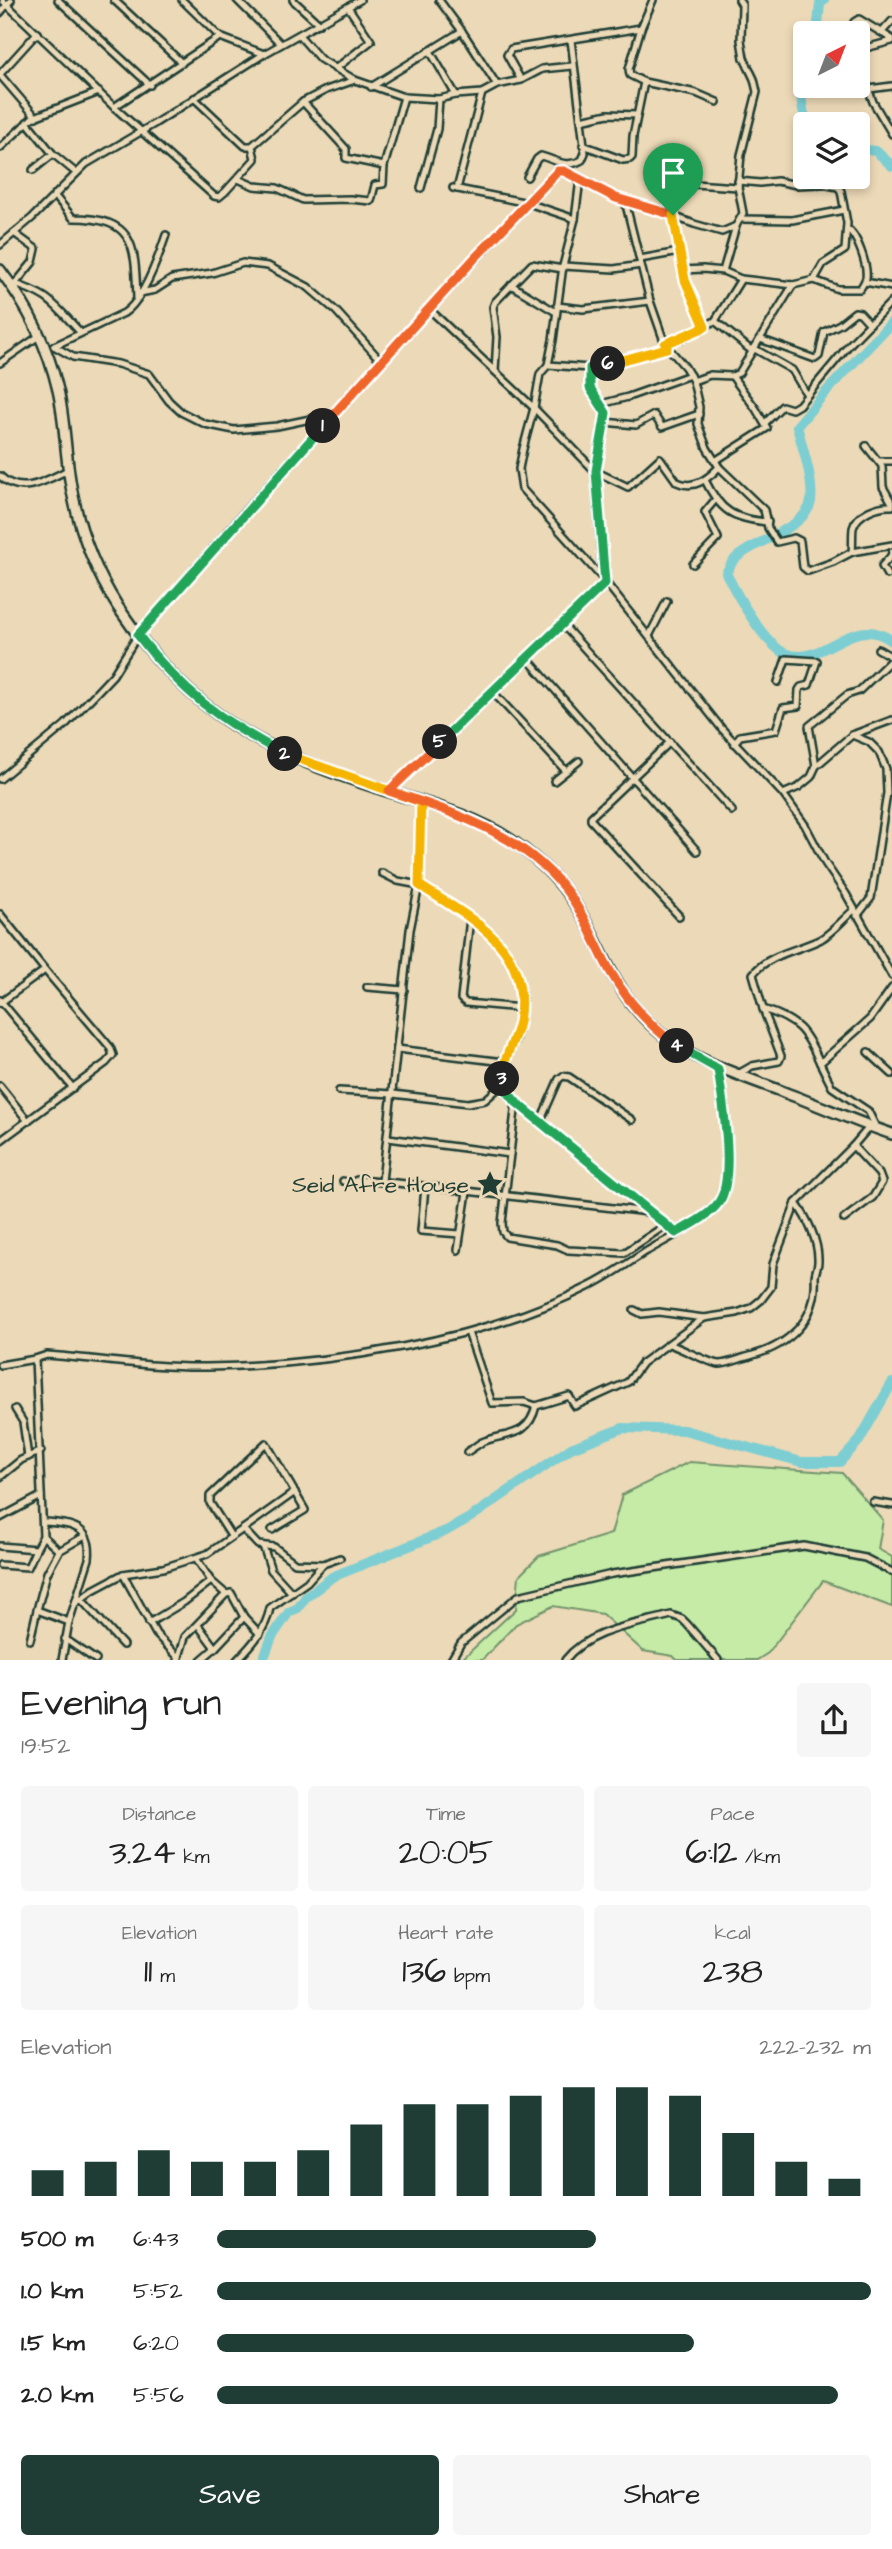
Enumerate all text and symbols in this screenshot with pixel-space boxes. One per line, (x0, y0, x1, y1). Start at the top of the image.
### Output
north arrow (793, 21, 870, 98)
map controls (793, 21, 870, 189)
button: layers (793, 112, 870, 189)
pin (643, 143, 703, 215)
icon: arrive (654, 154, 692, 192)
pin: 6 (590, 346, 626, 382)
text: 6 (602, 350, 613, 377)
pin: 1 (306, 408, 340, 444)
text: 1 (321, 412, 324, 439)
pin: 5 (422, 724, 458, 760)
text: 5 (433, 728, 446, 755)
pin: 2 (268, 736, 302, 772)
text: 2 (279, 740, 290, 767)
pin: 4 (660, 1028, 694, 1064)
text: 4 (670, 1032, 683, 1059)
pin: 3 (484, 1062, 520, 1096)
text: 3 (497, 1065, 506, 1092)
place label: Seid Afre House (292, 1169, 469, 1201)
place icon: Seid Afre House (475, 1169, 505, 1199)
text: Evening run (21, 1678, 222, 1730)
button: share (797, 1683, 871, 1757)
text: 19:52 (21, 1730, 70, 1762)
text: Distance (122, 1801, 196, 1828)
text: Time (426, 1801, 466, 1828)
text: Pace (711, 1801, 755, 1828)
text: 3.24 (109, 1828, 176, 1877)
text: 20:05 (399, 1828, 493, 1877)
text: 6:12 (685, 1828, 737, 1877)
text: km (176, 1844, 210, 1871)
text: /km (737, 1844, 780, 1871)
text: Elevation (122, 1920, 197, 1947)
text: Heart rate (398, 1920, 494, 1947)
text: kcal (714, 1920, 751, 1947)
text: 11 (144, 1947, 153, 1996)
text: 136 (402, 1947, 446, 1996)
text: 238 (702, 1947, 763, 1996)
text: m (153, 1963, 175, 1990)
text: bpm (446, 1963, 490, 1990)
text: Elevation (21, 2031, 112, 2063)
text: 222–232 m (759, 2031, 871, 2063)
text: 500 m (21, 2223, 93, 2255)
text: 6:43 (133, 2223, 179, 2255)
text: 1.0 km (21, 2275, 83, 2307)
text: 5:52 (133, 2275, 183, 2307)
text: 1.5 km (21, 2327, 85, 2359)
text: 6:20 (133, 2327, 179, 2359)
text: 2.0 km (21, 2379, 93, 2411)
text: 5:56 (133, 2379, 184, 2411)
button: Save (21, 2455, 439, 2535)
button: Share (453, 2455, 871, 2535)

